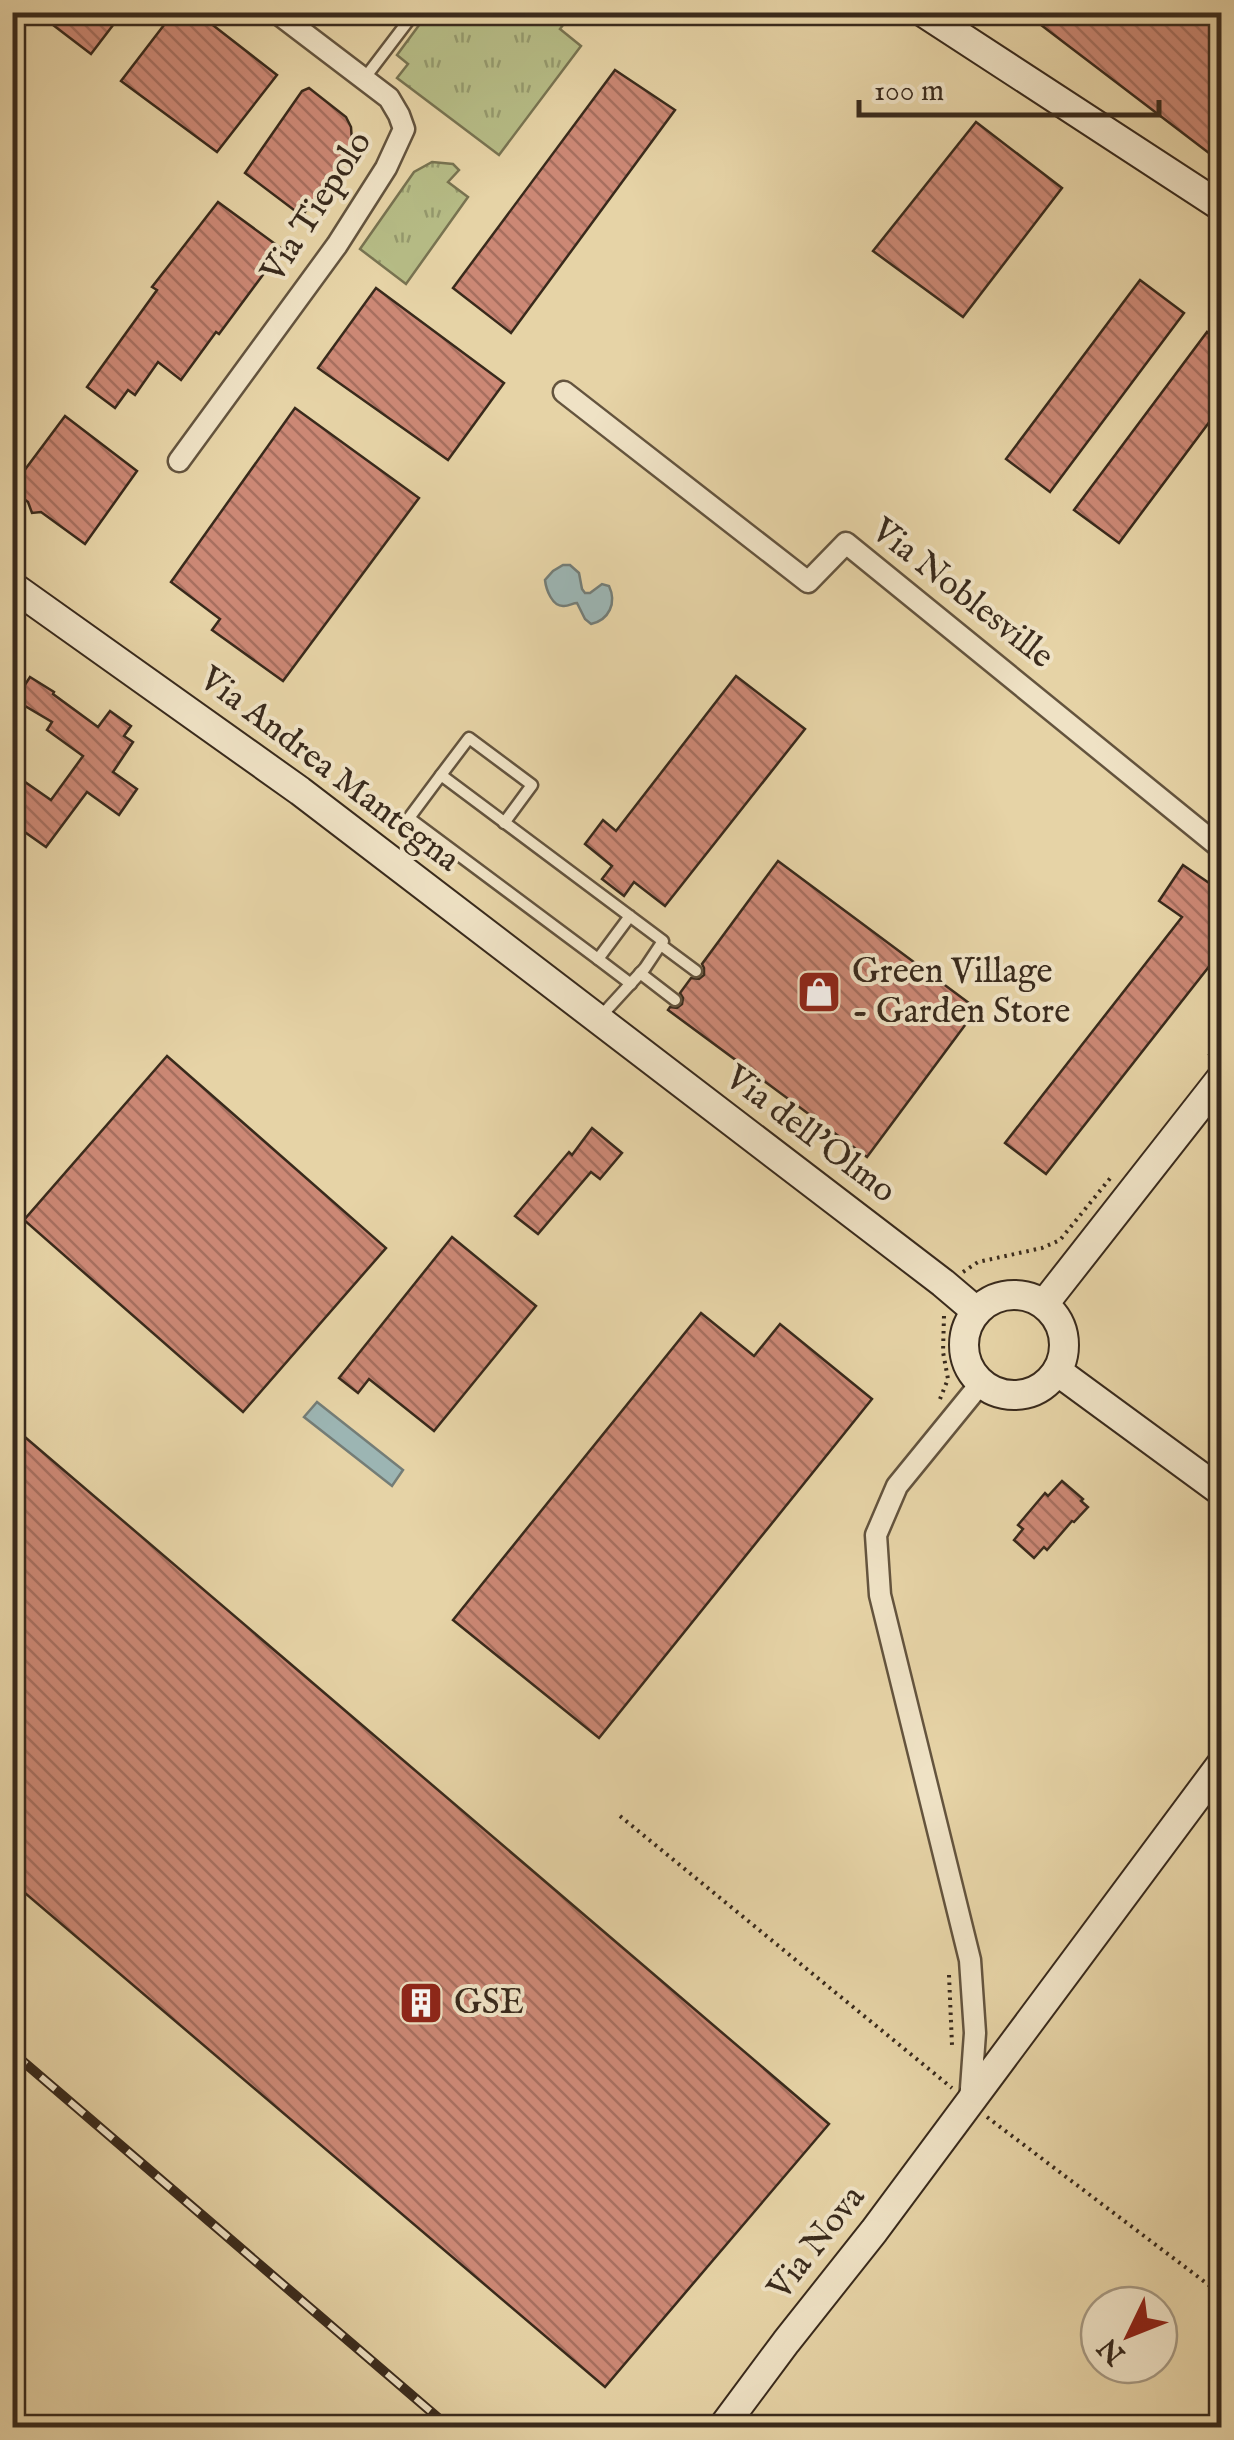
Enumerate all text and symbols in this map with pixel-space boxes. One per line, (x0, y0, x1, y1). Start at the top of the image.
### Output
scale bar (859, 55, 1159, 117)
text: 100 m (874, 73, 944, 111)
street label: Via Tiepolo (251, 123, 383, 292)
street label: Via Noblesville (861, 508, 1062, 679)
street label: Via Andrea Mantegna (189, 657, 469, 883)
place label: Green Village - Garden Store (852, 950, 1070, 1035)
shop icon: Green Village - Garden Store (796, 969, 842, 1015)
street label: Via dell'Olmo (715, 1055, 905, 1214)
building icon: GSE (398, 1980, 444, 2026)
place label: GSE (454, 1981, 524, 2026)
street label: Via Nova (758, 2176, 876, 2310)
north arrow (1079, 2285, 1179, 2385)
text: N (1091, 2330, 1134, 2372)

